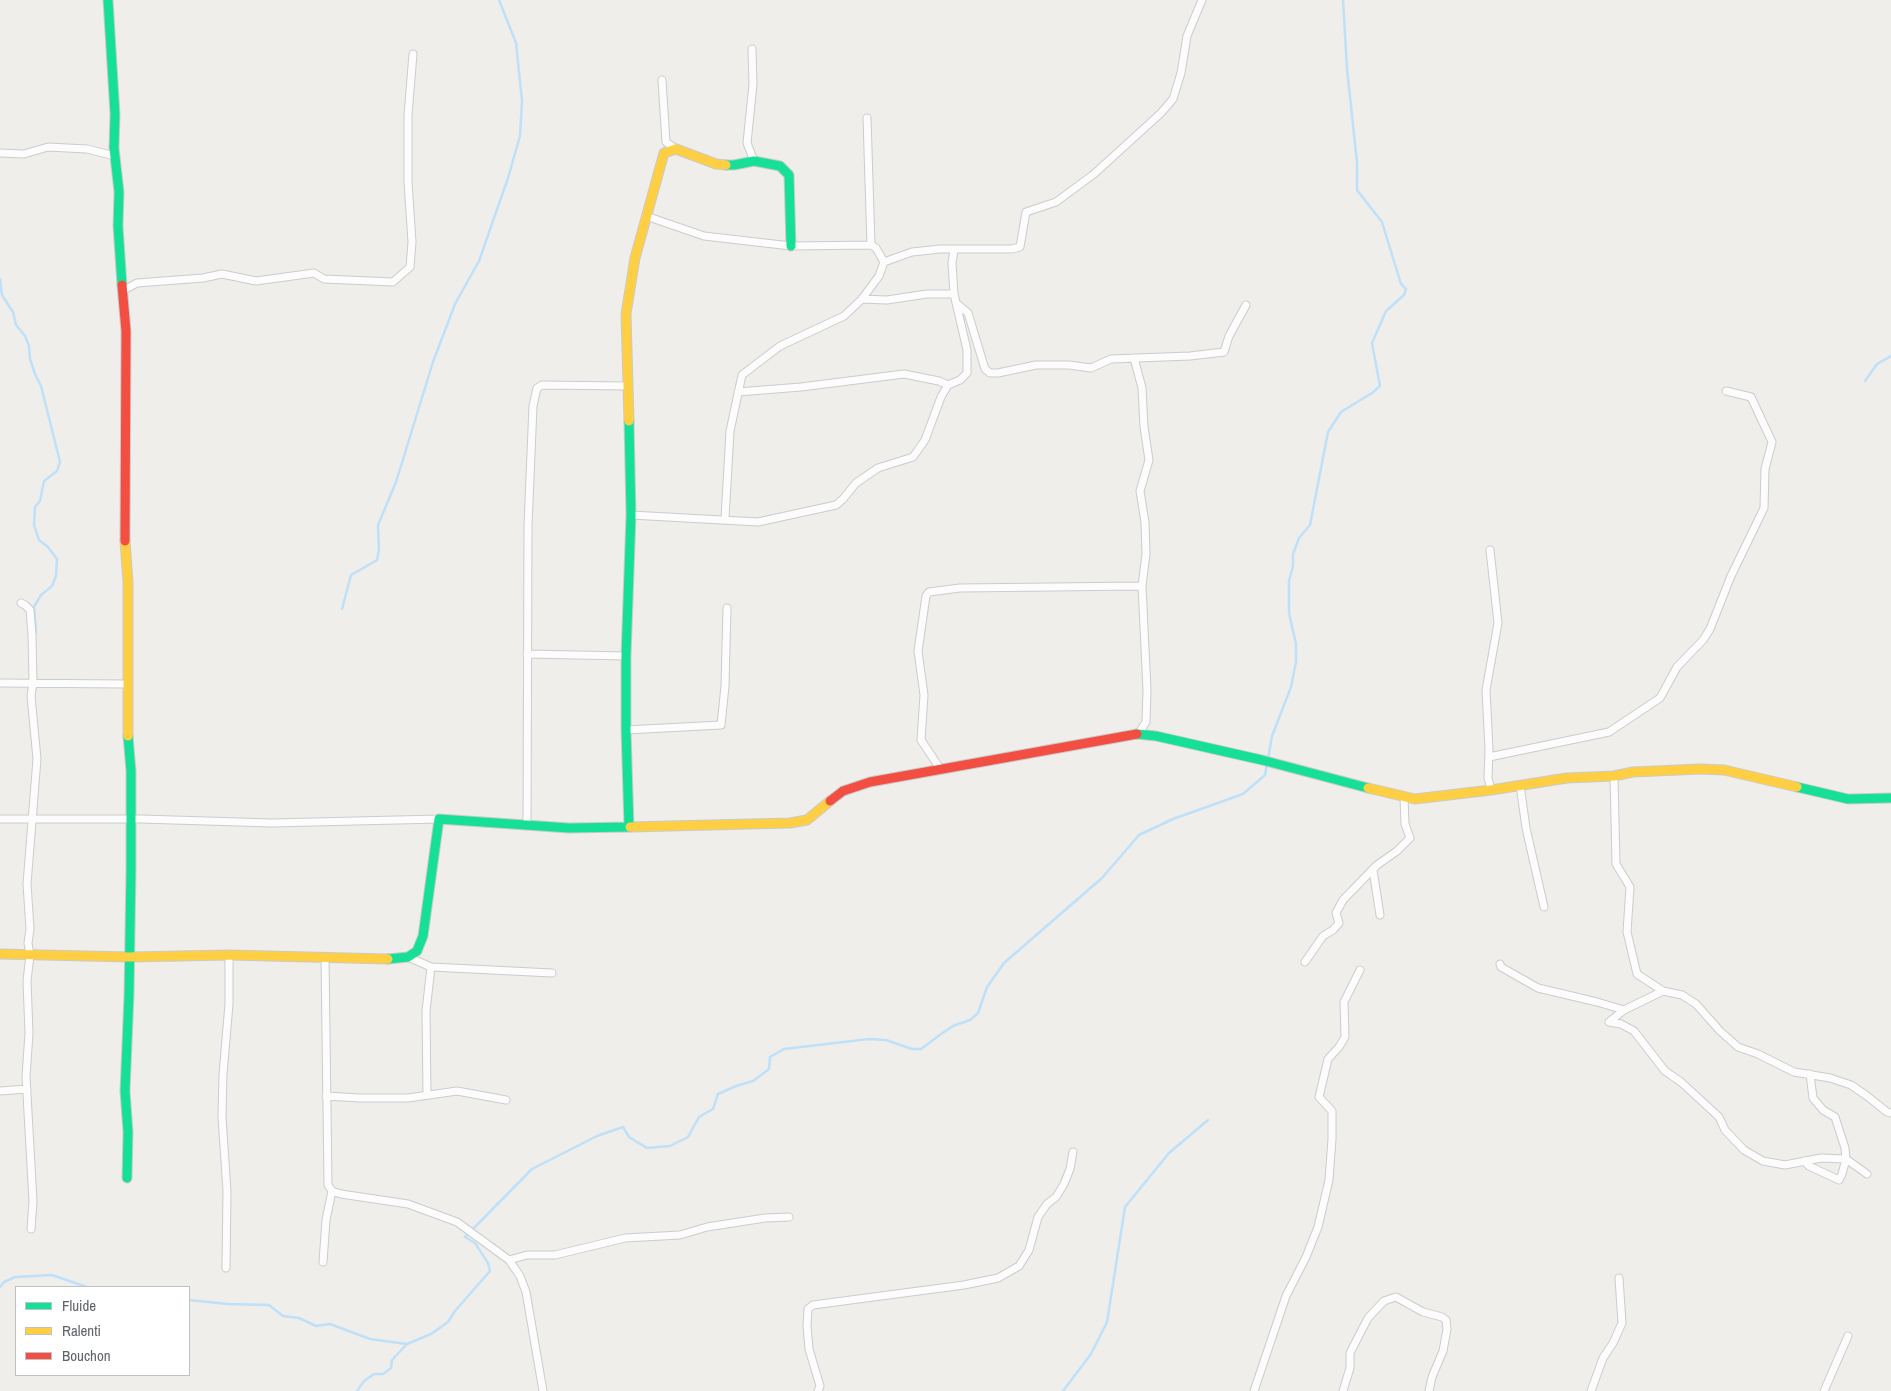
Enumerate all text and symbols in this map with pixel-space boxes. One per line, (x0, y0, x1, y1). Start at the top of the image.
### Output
legend (15, 1286, 190, 1376)
text: Fluide (62, 1295, 96, 1316)
text: Ralenti (62, 1320, 101, 1341)
text: Bouchon (62, 1345, 111, 1366)

